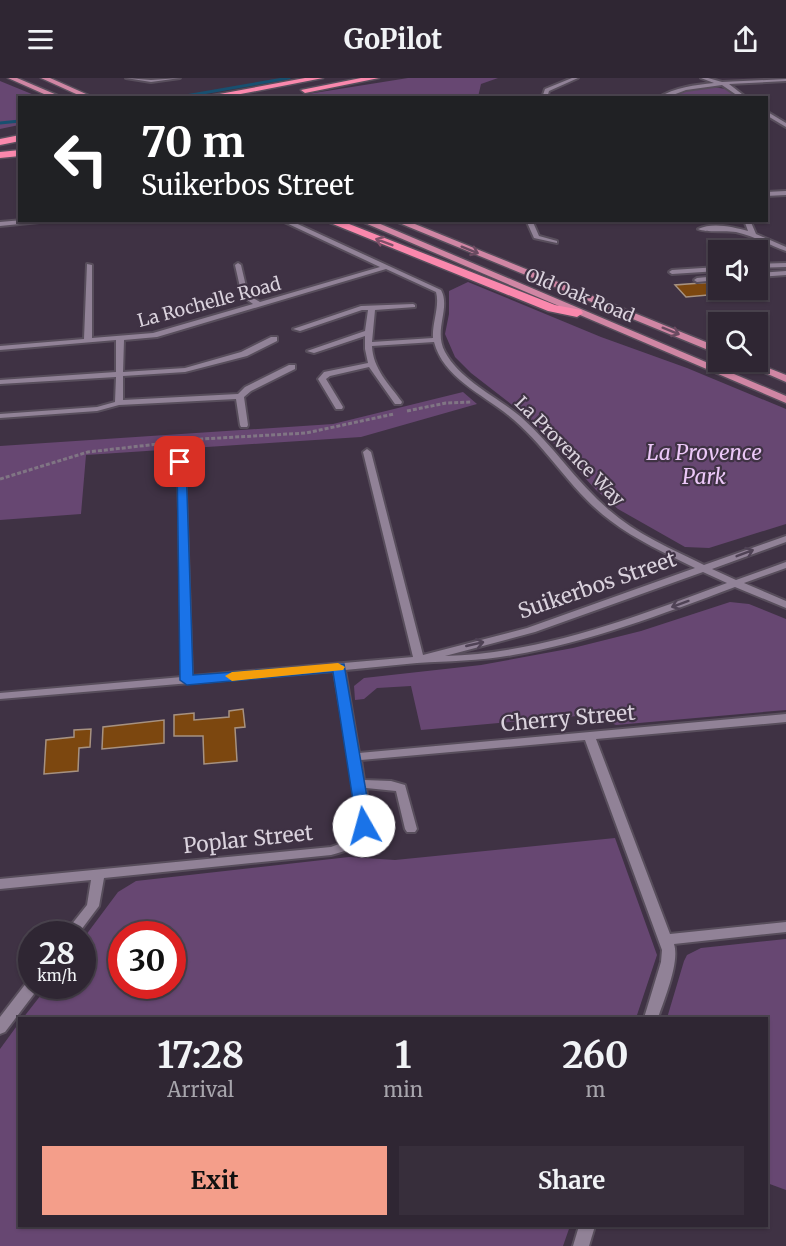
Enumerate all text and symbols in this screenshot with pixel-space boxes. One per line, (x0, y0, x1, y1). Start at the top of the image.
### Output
text: GoPilot (344, 22, 442, 56)
icon: menu (24, 23, 57, 56)
icon: share (729, 23, 762, 56)
text: 70 m (141, 116, 245, 168)
icon: left (42, 120, 120, 198)
text: Suikerbos Street (141, 168, 354, 202)
one-way arrow (375, 236, 394, 247)
map controls (708, 240, 768, 372)
button: sound (708, 240, 768, 300)
one-way arrow (460, 245, 478, 256)
street label: Old Oak Road (522, 263, 638, 327)
street label: La Rochelle Road (135, 272, 283, 332)
button: search (708, 312, 768, 372)
one-way arrow (661, 326, 680, 337)
street label: La Provence Way (510, 391, 630, 511)
pin (154, 436, 205, 487)
park label: La Provence Park (646, 439, 762, 490)
icon: arrive (163, 445, 196, 478)
street label: Suikerbos Street (514, 545, 680, 625)
one-way arrow (735, 547, 753, 558)
one-way arrow (672, 599, 690, 610)
one-way arrow (465, 638, 484, 650)
street label: Cherry Street (500, 699, 636, 737)
position arrow (332, 794, 396, 858)
street label: Poplar Street (182, 819, 314, 859)
speed limit sign: 30 (108, 921, 186, 999)
text: 28 (39, 934, 75, 972)
text: km/h (37, 966, 77, 985)
text: 17:28 (157, 1033, 244, 1078)
text: 1 (395, 1033, 411, 1078)
text: 260 (562, 1033, 629, 1078)
text: Arrival (167, 1077, 234, 1102)
text: min (383, 1077, 423, 1102)
text: m (586, 1077, 605, 1102)
button: Exit (42, 1146, 387, 1215)
button: Share (399, 1146, 744, 1215)

